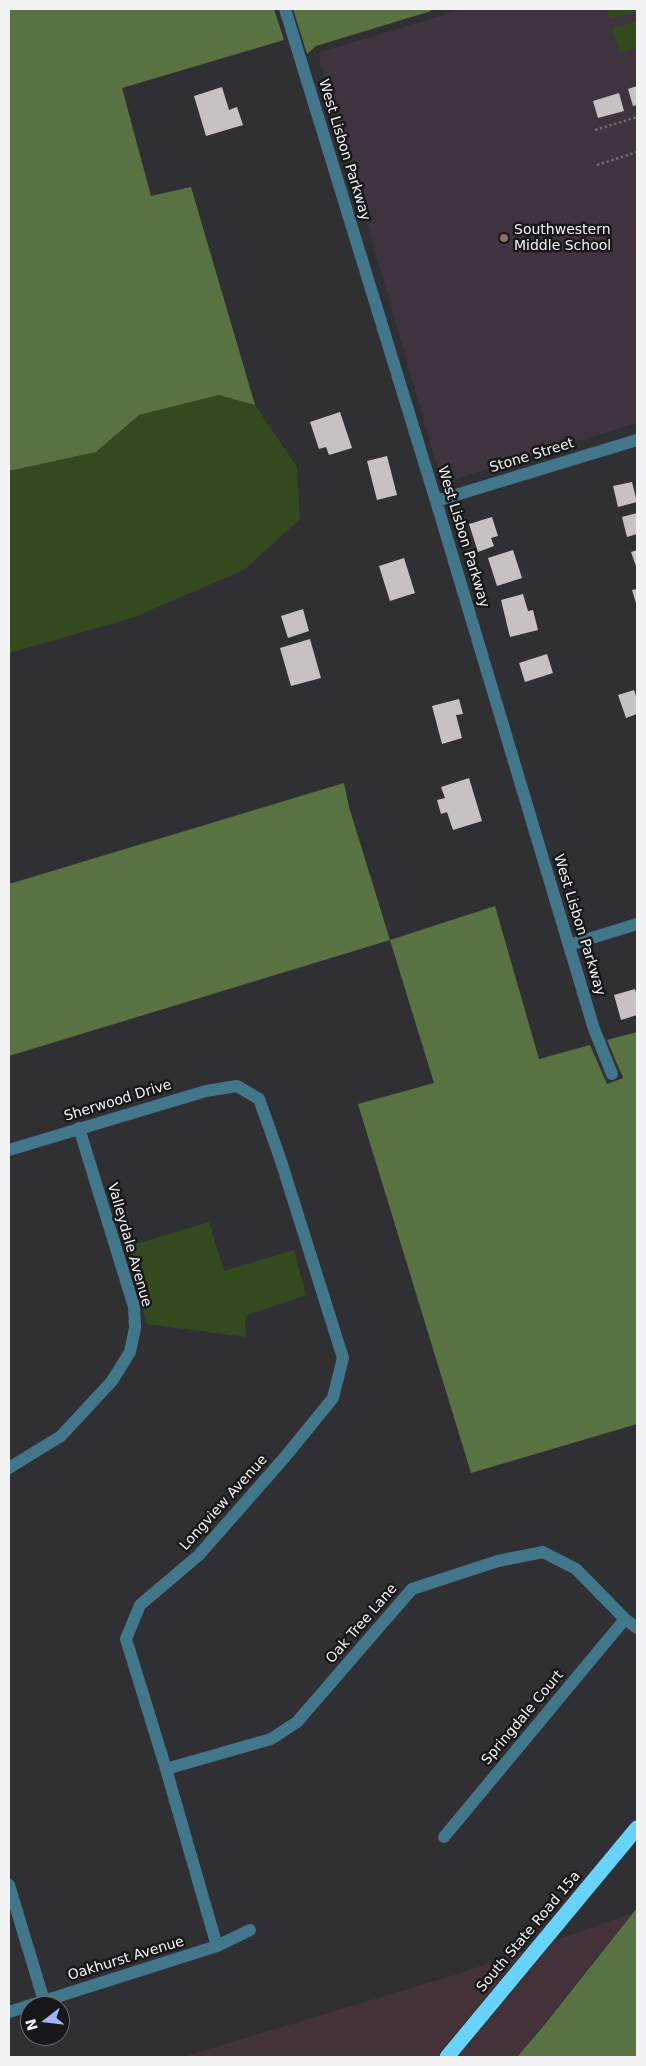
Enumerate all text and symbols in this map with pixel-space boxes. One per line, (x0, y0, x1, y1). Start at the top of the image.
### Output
street label: West Lisbon Parkway (314, 77, 374, 223)
place label: Southwestern Middle School (514, 222, 611, 254)
marker: Southwestern Middle School (498, 232, 510, 244)
street label: Stone Street (488, 435, 576, 477)
street label: West Lisbon Parkway (433, 464, 493, 610)
street label: West Lisbon Parkway (549, 852, 609, 998)
street label: Sherwood Drive (62, 1077, 174, 1125)
street label: Valleydale Avenue (103, 1181, 155, 1309)
street label: Longview Avenue (177, 1452, 271, 1554)
street label: Oak Tree Lane (323, 1581, 401, 1667)
street label: Springdale Court (479, 1667, 567, 1769)
street label: South State Road 15a (474, 1868, 584, 1996)
street label: Oakhurst Avenue (66, 1933, 186, 1985)
north arrow (20, 1996, 70, 2046)
text: N (22, 2017, 41, 2033)

